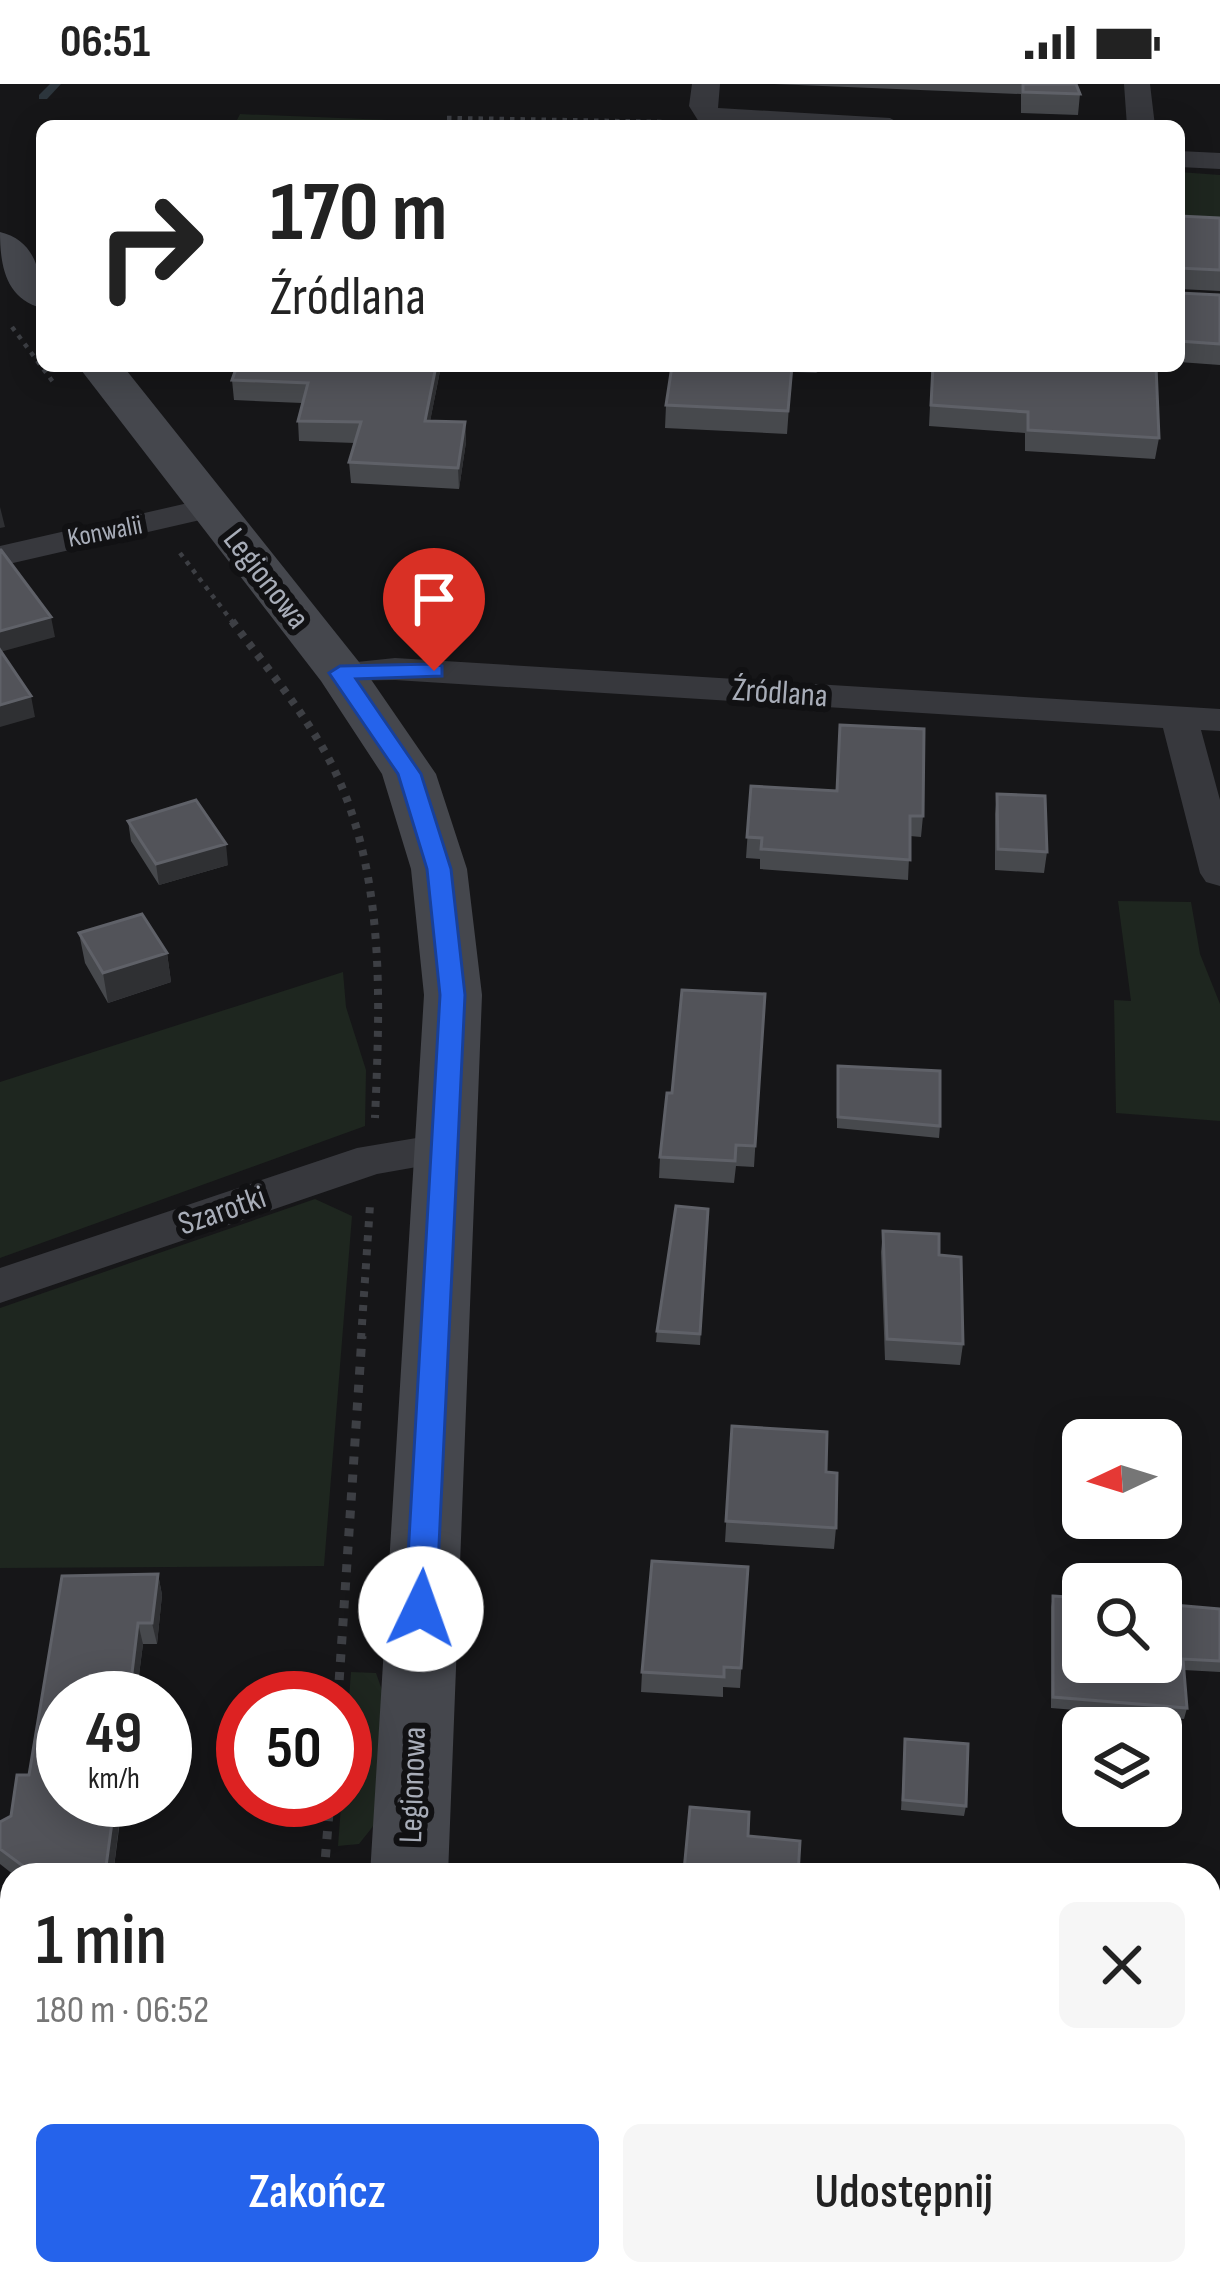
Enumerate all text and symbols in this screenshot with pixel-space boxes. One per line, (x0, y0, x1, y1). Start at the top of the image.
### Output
text: 06:51 (60, 15, 150, 70)
text: 170 m (270, 163, 447, 264)
icon: right (72, 168, 228, 324)
text: Źródlana (270, 265, 426, 330)
street label: Konwalii (65, 509, 145, 555)
street label: Legionowa (214, 521, 318, 637)
pin (383, 548, 485, 671)
icon: arrive (401, 566, 467, 632)
street label: Źródlana (731, 670, 829, 716)
street label: Szarotki (173, 1177, 271, 1245)
north arrow (1062, 1419, 1182, 1539)
map controls (1062, 1419, 1182, 1827)
position arrow (358, 1546, 484, 1672)
button: search (1062, 1563, 1182, 1683)
speed limit sign: 50 (216, 1671, 372, 1827)
text: 49 (86, 1698, 142, 1770)
button: layers (1062, 1707, 1182, 1827)
street label: Legionowa (391, 1726, 435, 1844)
text: km/h (88, 1761, 140, 1797)
text: 1 min (36, 1898, 167, 1985)
button: close (1059, 1902, 1185, 2028)
text: 180 m · 06:52 (36, 1987, 209, 2034)
button: Zakończ (36, 2124, 599, 2262)
button: Udostępnij (623, 2124, 1185, 2262)

